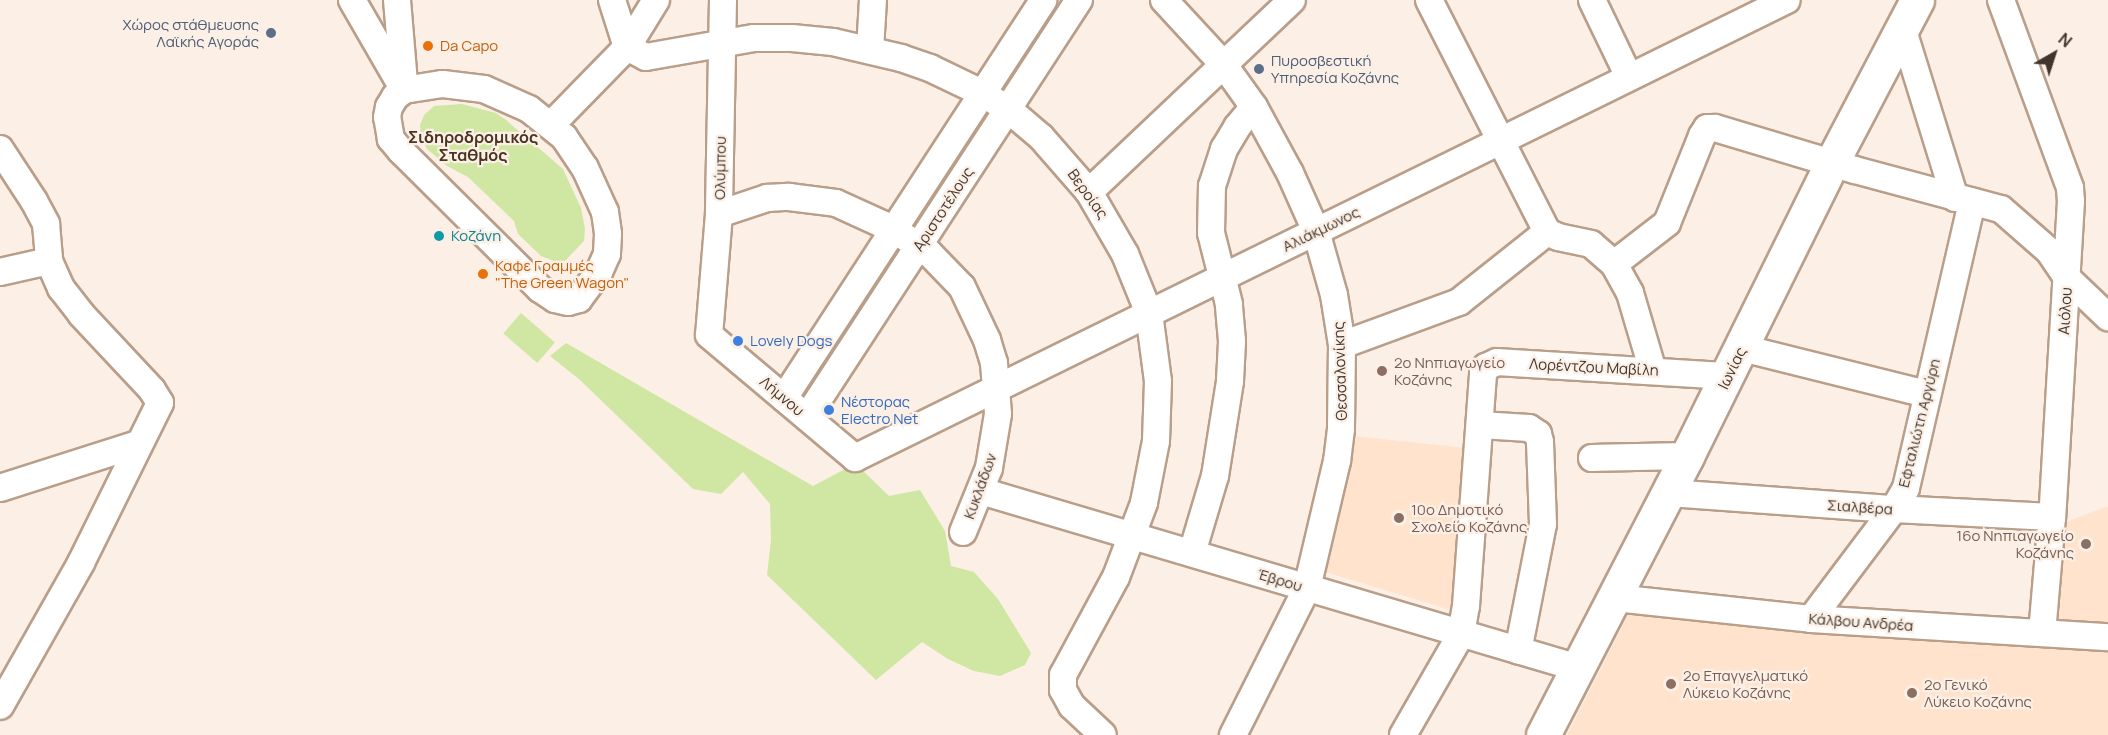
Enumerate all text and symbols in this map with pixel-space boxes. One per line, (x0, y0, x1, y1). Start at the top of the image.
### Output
place label: Χώρος στάθμευσης Λαϊκής Αγοράς (123, 15, 259, 50)
north arrow (2024, 24, 2084, 84)
marker: Χώρος στάθμευσης Λαϊκής Αγοράς (264, 26, 278, 40)
text: N (2054, 28, 2077, 52)
place label: Da Capo (440, 37, 498, 55)
marker: Da Capo (421, 39, 435, 53)
place label: Πυροσβεστική Υπηρεσία Κοζάνης (1271, 51, 1399, 86)
marker: Πυροσβεστική Υπηρεσία Κοζάνης (1252, 62, 1266, 76)
district label: Σιδηροδρομικός Σταθμός (408, 127, 538, 165)
street label: Ολύμπου (710, 136, 730, 200)
street label: Αριστοτέλους (909, 163, 977, 255)
street label: Βεροίας (1064, 166, 1112, 222)
street label: Αλιάκμωνος (1279, 203, 1363, 255)
place label: Κοζάνη (451, 227, 501, 245)
marker: Κοζάνη (432, 229, 446, 243)
place label: Καφε Γραμμές "The Green Wagon" (495, 256, 629, 291)
marker: Καφε Γραμμές "The Green Wagon" (476, 267, 490, 281)
street label: Αιόλου (2055, 287, 2075, 335)
street label: Θεσσαλονίκης (1329, 321, 1351, 421)
place label: Lovely Dogs (750, 332, 832, 350)
marker: Lovely Dogs (731, 334, 745, 348)
street label: Ιωνίας (1714, 344, 1750, 392)
place label: 2ο Νηπιαγωγείο Κοζάνης (1394, 353, 1505, 388)
street label: Λορέντζου Μαβίλη (1529, 355, 1659, 379)
street label: Εφταλιώτη Αργύρη (1894, 357, 1944, 489)
marker: 2ο Νηπιαγωγείο Κοζάνης (1375, 364, 1389, 378)
street label: Λήμνου (756, 372, 808, 420)
place label: Νέστορας Electro Net (841, 392, 918, 427)
marker: Νέστορας Electro Net (822, 403, 836, 417)
street label: Κυκλάδων (960, 451, 1000, 521)
street label: Σιαλβέρα (1827, 496, 1893, 518)
place label: 10ο Δημοτικό Σχολείο Κοζάνης (1411, 500, 1527, 535)
marker: 10ο Δημοτικό Σχολείο Κοζάνης (1392, 511, 1406, 525)
place label: 16ο Νηπιαγωγείο Κοζάνης (1956, 526, 2074, 561)
marker: 16ο Νηπιαγωγείο Κοζάνης (2079, 537, 2093, 551)
street label: Έβρου (1256, 565, 1304, 595)
street label: Κάλβου Ανδρέα (1808, 609, 1914, 635)
place label: 2ο Επαγγελματικό Λύκειο Κοζάνης (1683, 666, 1808, 701)
place label: 2ο Γενικό Λύκειο Κοζάνης (1924, 675, 2032, 710)
marker: 2ο Επαγγελματικό Λύκειο Κοζάνης (1664, 677, 1678, 691)
marker: 2ο Γενικό Λύκειο Κοζάνης (1905, 686, 1919, 700)

